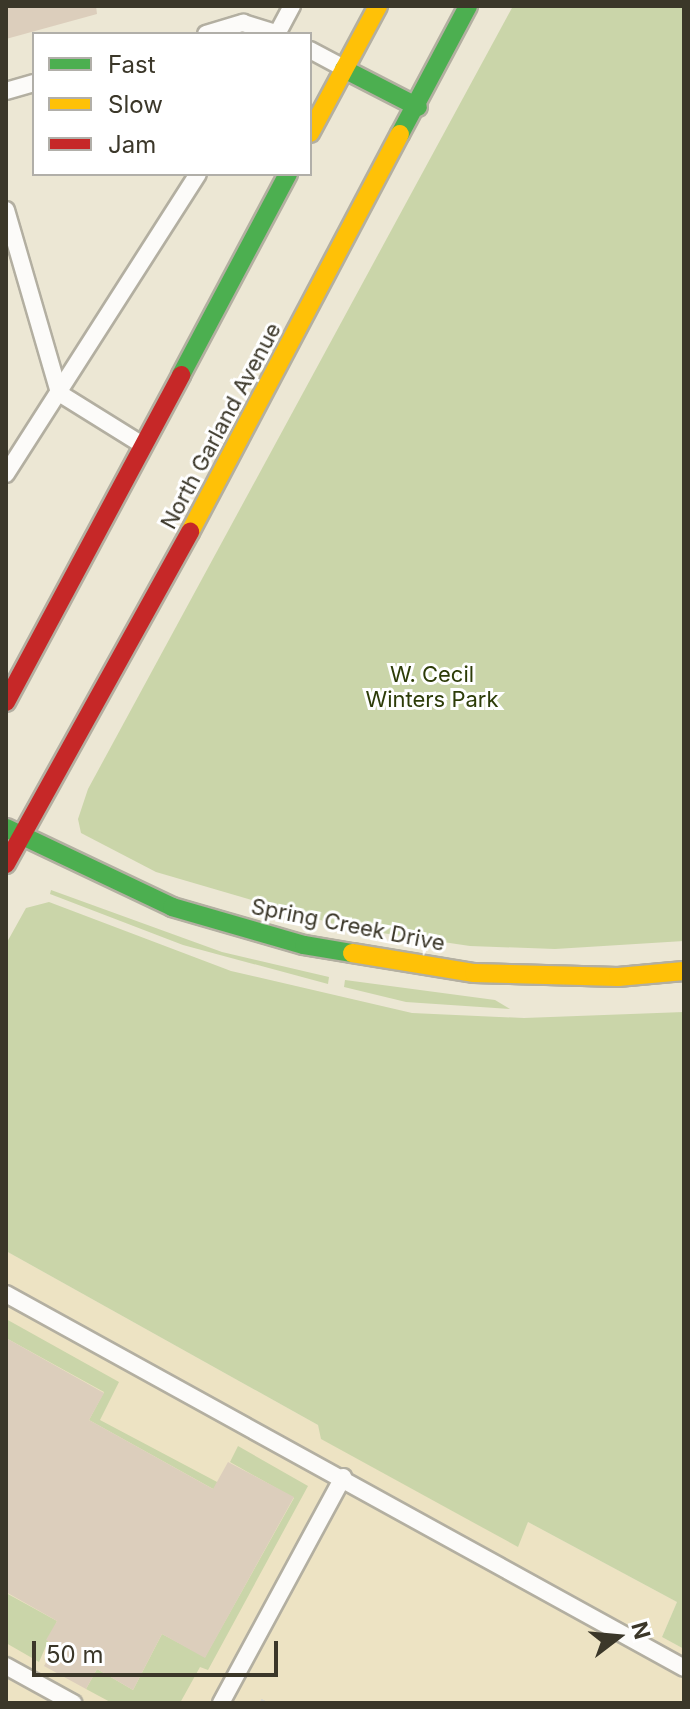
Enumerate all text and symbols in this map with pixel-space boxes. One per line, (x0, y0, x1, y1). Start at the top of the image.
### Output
legend (32, 32, 312, 176)
text: Fast (108, 50, 156, 79)
text: Slow (108, 90, 163, 119)
text: Jam (108, 130, 156, 159)
street label: North Garland Avenue (155, 318, 287, 534)
park label: W. Cecil Winters Park (366, 661, 498, 712)
street label: Spring Creek Drive (249, 893, 447, 957)
north arrow (578, 1597, 658, 1677)
text: N (626, 1619, 656, 1642)
scale bar (36, 1625, 282, 1675)
text: 50 m (46, 1640, 104, 1669)

